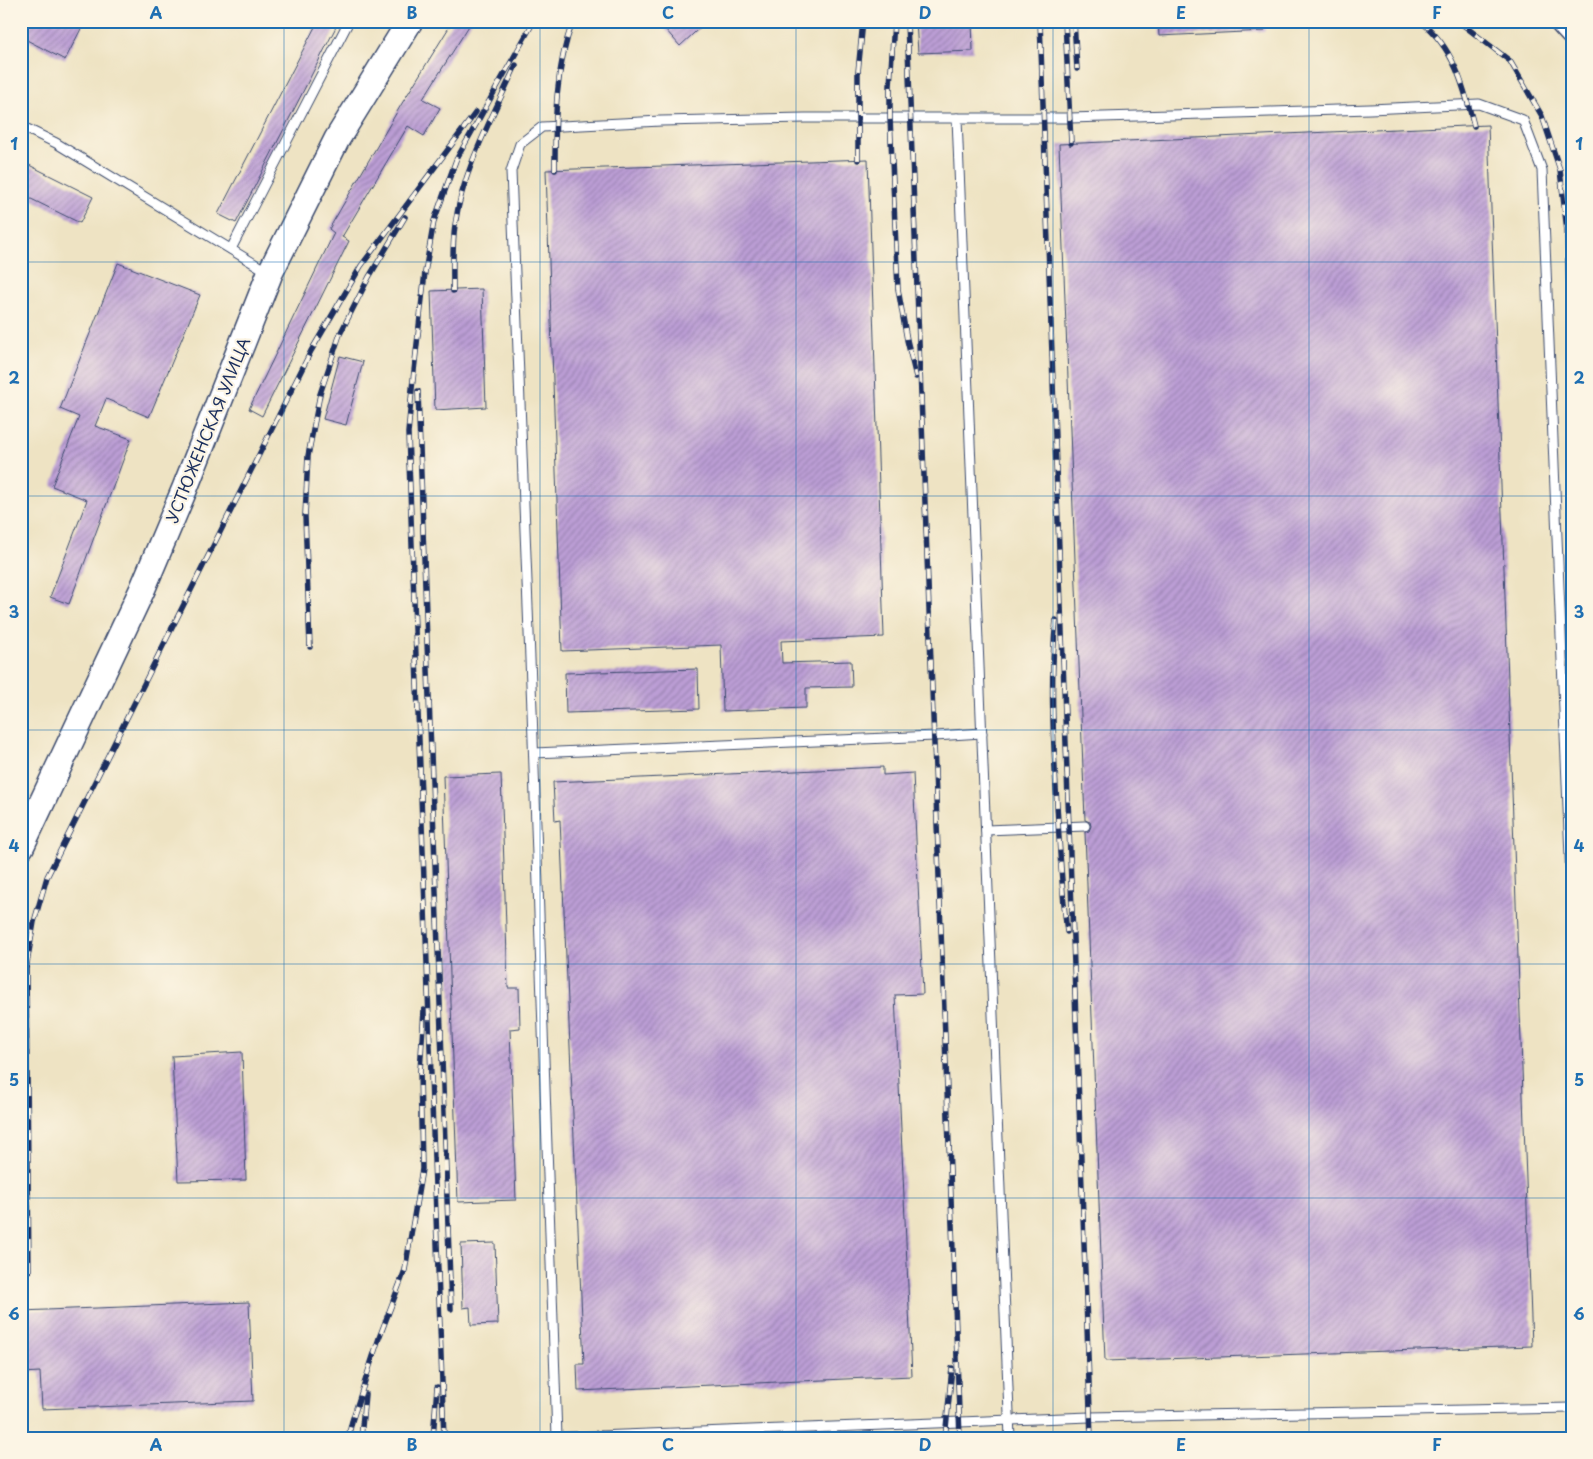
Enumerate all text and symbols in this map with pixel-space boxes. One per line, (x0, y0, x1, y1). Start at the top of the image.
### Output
text: A (150, 0, 163, 24)
text: B (407, 0, 418, 24)
text: C (662, 0, 674, 24)
text: D (919, 0, 931, 24)
text: E (1176, 0, 1186, 24)
text: F (1432, 0, 1442, 24)
text: 1 (10, 131, 18, 155)
text: 1 (1575, 131, 1583, 155)
street label: УСТЮЖЕНСКАЯ УЛИЦА (159, 333, 255, 526)
text: 2 (8, 365, 20, 389)
text: 2 (1573, 365, 1585, 389)
text: 3 (9, 599, 19, 623)
text: 3 (1574, 599, 1584, 623)
text: 4 (9, 833, 20, 857)
text: 4 (1574, 833, 1585, 857)
text: 5 (9, 1067, 19, 1091)
text: 5 (1574, 1067, 1584, 1091)
text: 6 (8, 1301, 20, 1325)
text: 6 (1573, 1301, 1585, 1325)
text: A (150, 1432, 163, 1456)
text: B (407, 1432, 418, 1456)
text: C (662, 1432, 674, 1456)
text: D (919, 1432, 931, 1456)
text: E (1176, 1432, 1186, 1456)
text: F (1432, 1432, 1442, 1456)

